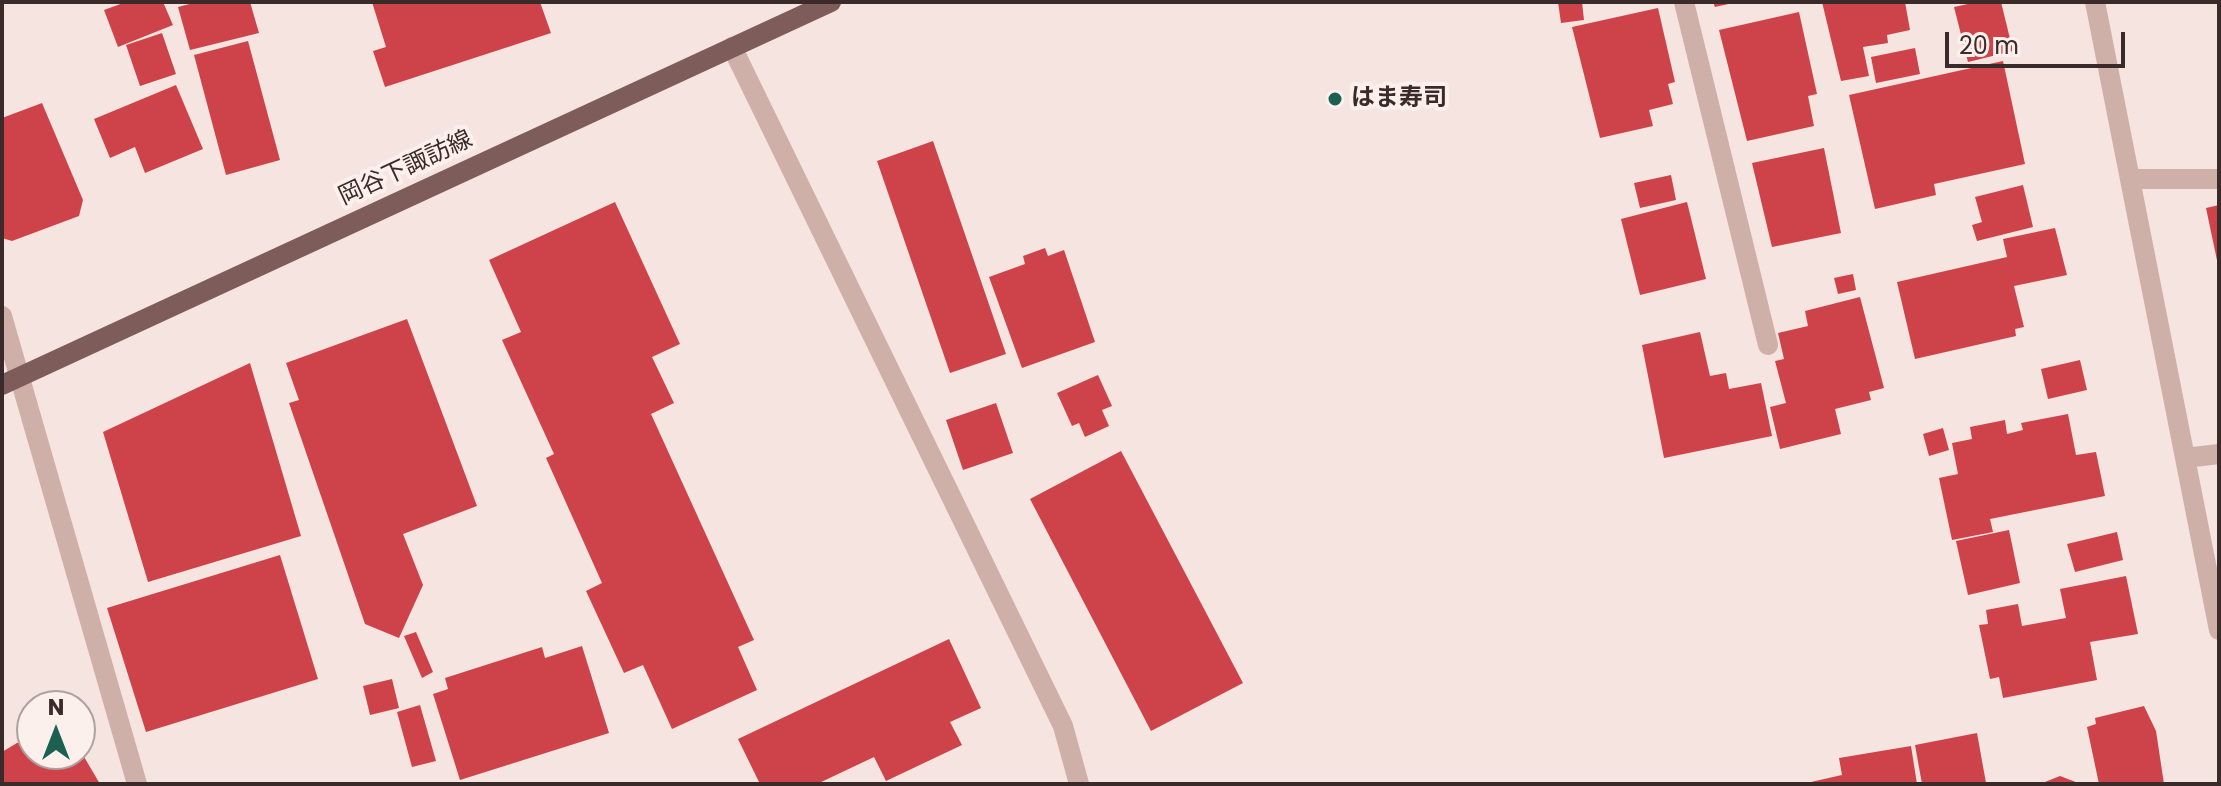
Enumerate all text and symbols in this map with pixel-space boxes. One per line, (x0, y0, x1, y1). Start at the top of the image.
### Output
scale bar (1949, 16, 2129, 66)
text: 20 m (1959, 29, 2019, 62)
place label: はま寿司 (1351, 85, 1447, 113)
marker: はま寿司 (1326, 90, 1344, 108)
street label: 岡谷下諏訪線 (335, 126, 477, 212)
north arrow (16, 690, 96, 770)
text: N (48, 692, 64, 723)

